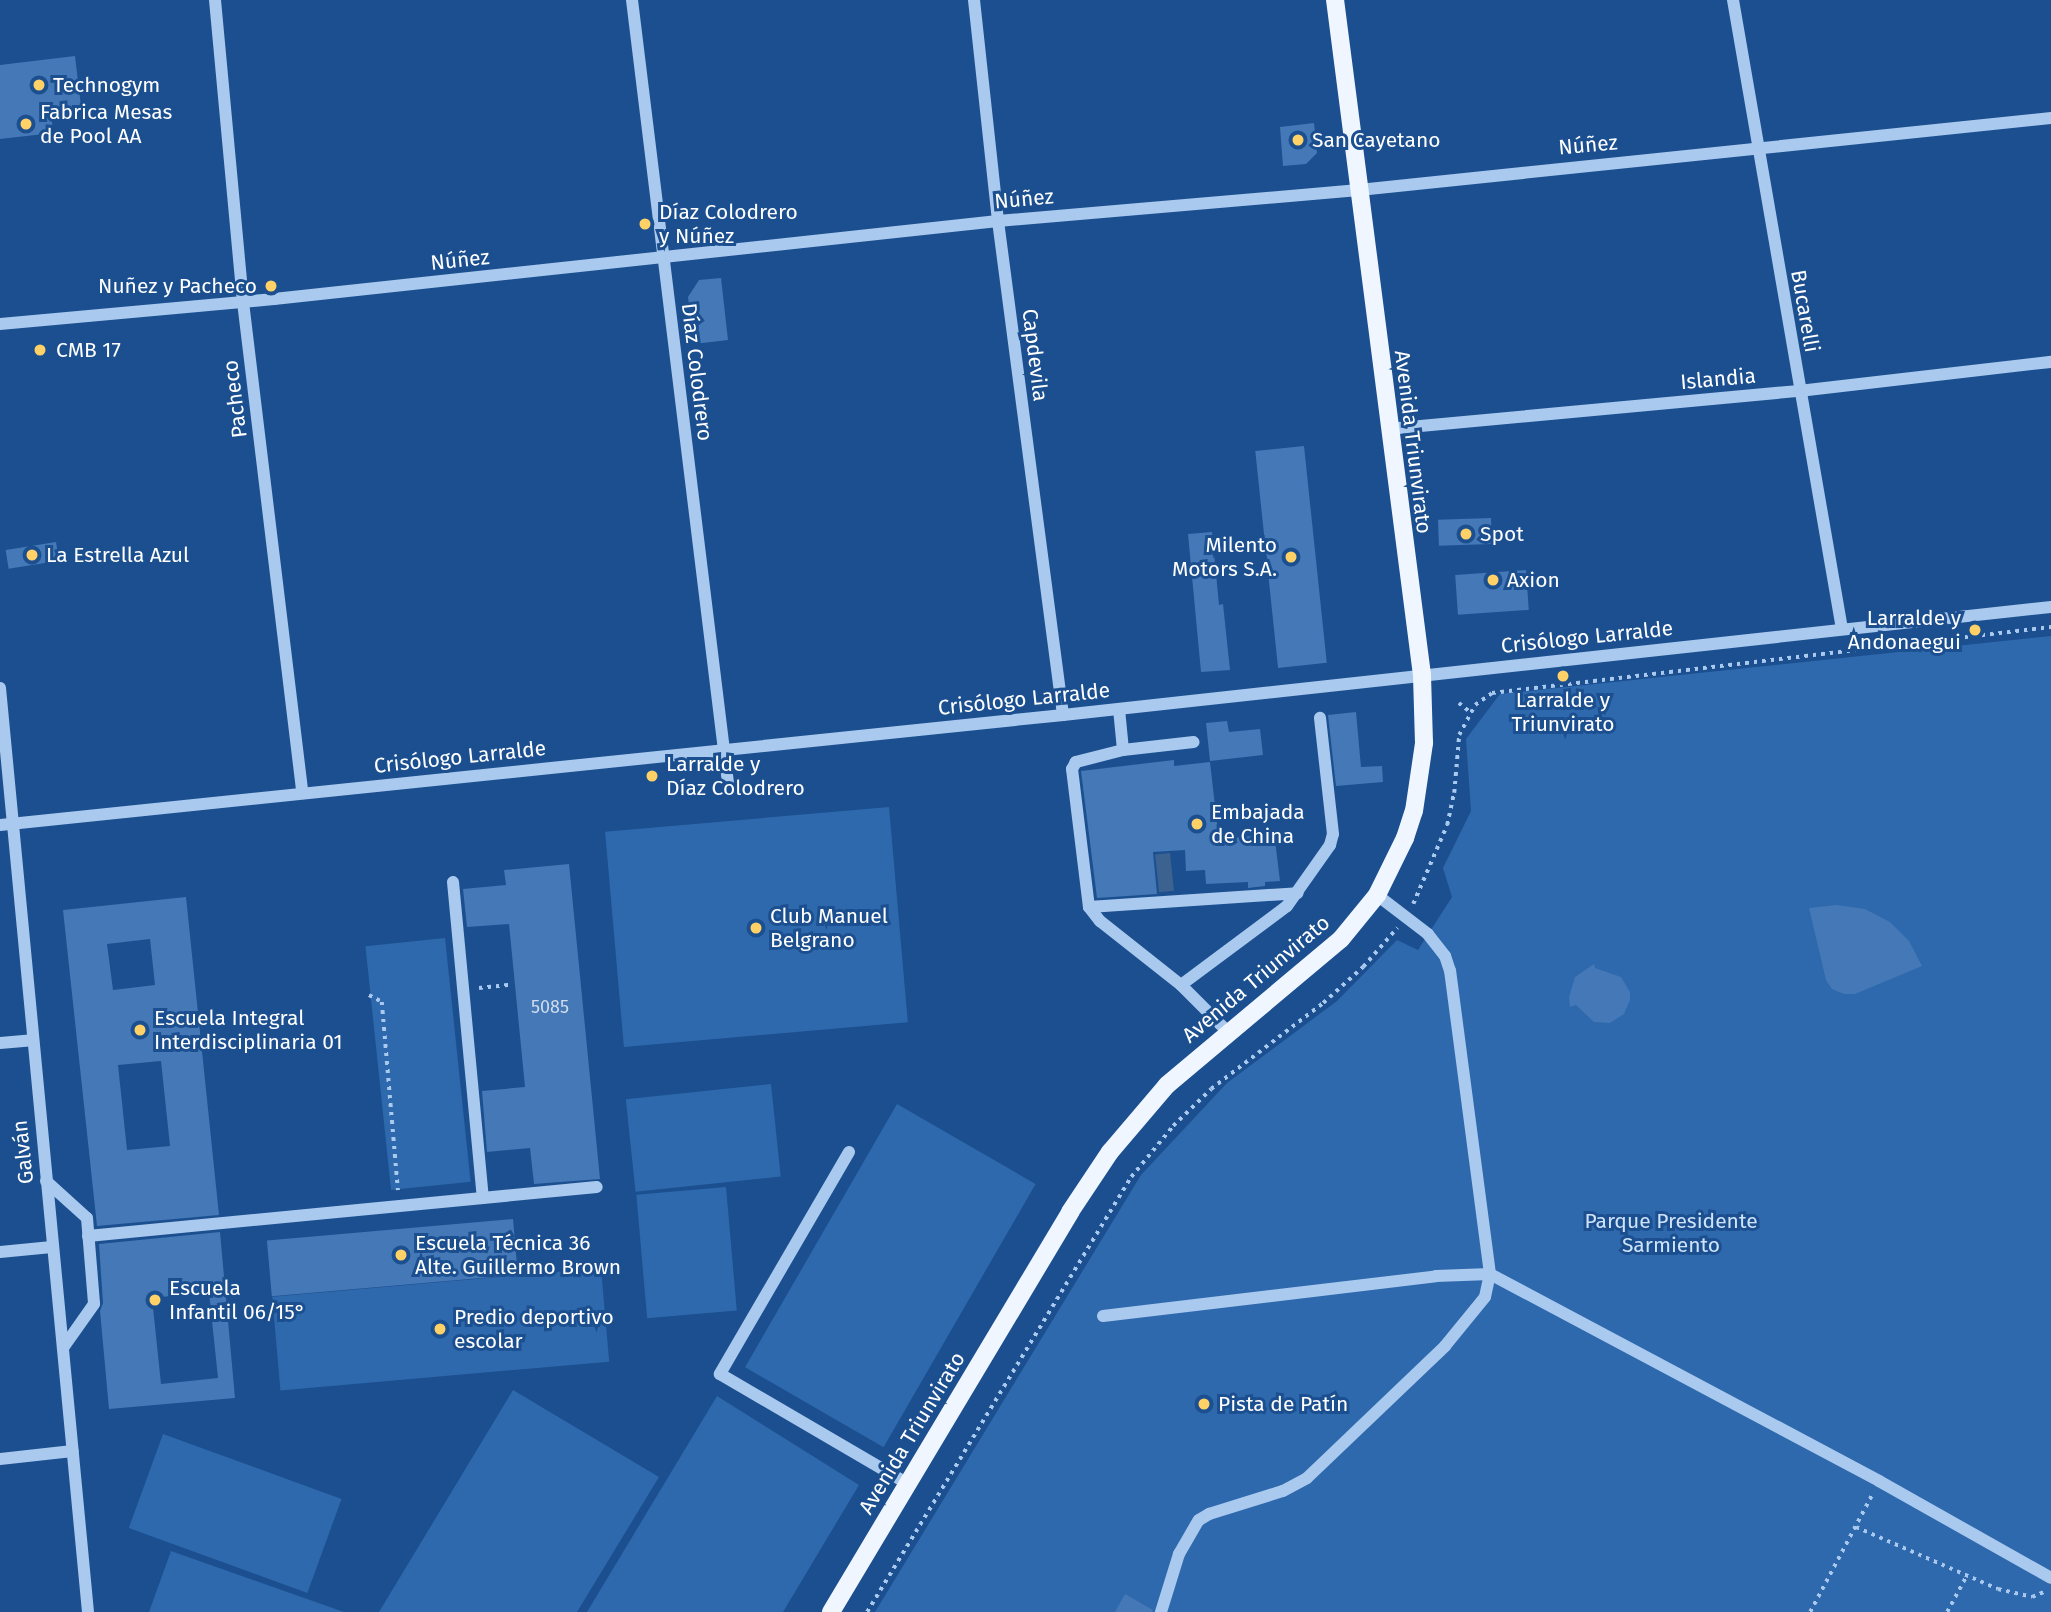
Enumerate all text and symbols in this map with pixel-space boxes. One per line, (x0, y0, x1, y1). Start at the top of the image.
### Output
place label: Technogym (53, 72, 160, 98)
marker: Technogym (31, 77, 47, 93)
place label: Fabrica Mesas de Pool AA (40, 99, 172, 149)
marker: Fabrica Mesas de Pool AA (18, 116, 34, 132)
place label: San Cayetano (1312, 127, 1441, 153)
street label: Núñez (1557, 130, 1619, 160)
marker: San Cayetano (1290, 132, 1306, 148)
street label: Núñez (993, 184, 1055, 214)
place label: Díaz Colodrero y Núñez (659, 199, 798, 249)
marker: Díaz Colodrero y Núñez (637, 216, 653, 232)
street label: Núñez (429, 244, 491, 276)
street label: Bucarelli (1785, 268, 1825, 354)
place label: Nuñez y Pacheco (98, 273, 257, 299)
marker: Nuñez y Pacheco (263, 278, 279, 294)
street label: Díaz Colodrero (676, 302, 718, 442)
street label: Capdevila (1017, 307, 1053, 403)
place label: CMB 17 (56, 337, 121, 363)
marker: CMB 17 (30, 340, 50, 360)
street label: Avenida Triunvirato (1389, 349, 1437, 535)
street label: Pacheco (218, 359, 252, 439)
street label: Islandia (1679, 363, 1757, 395)
place label: Spot (1480, 521, 1524, 547)
marker: Spot (1458, 526, 1474, 542)
place label: Milento Motors S.A. (1172, 532, 1277, 582)
place label: La Estrella Azul (46, 542, 189, 568)
marker: La Estrella Azul (24, 547, 40, 563)
marker: Milento Motors S.A. (1283, 549, 1299, 565)
place label: Axion (1507, 567, 1560, 593)
marker: Axion (1485, 572, 1501, 588)
place label: Larralde y Andonaegui (1848, 605, 1961, 655)
street label: Crisólogo Larralde (1500, 615, 1674, 659)
marker: Larralde y Andonaegui (1967, 622, 1983, 638)
marker: Larralde y Triunvirato (1555, 668, 1571, 684)
street label: Crisólogo Larralde (937, 677, 1111, 721)
place label: Larralde y Triunvirato (1511, 687, 1615, 737)
street label: Crisólogo Larralde (373, 735, 547, 779)
place label: Larralde y Díaz Colodrero (666, 751, 805, 801)
marker: Larralde y Díaz Colodrero (644, 768, 660, 784)
place label: Embajada de China (1211, 799, 1305, 849)
marker: Embajada de China (1189, 816, 1205, 832)
place label: Club Manuel Belgrano (770, 903, 888, 953)
street label: Avenida Triunvirato (1177, 910, 1335, 1048)
marker: Club Manuel Belgrano (748, 920, 764, 936)
house number: 5085 (531, 996, 569, 1018)
place label: Escuela Integral Interdisciplinaria 01 (154, 1005, 343, 1055)
marker: Escuela Integral Interdisciplinaria 01 (132, 1022, 148, 1038)
street label: Galván (7, 1119, 39, 1185)
park label: Parque Presidente Sarmiento (1584, 1208, 1758, 1258)
place label: Escuela Técnica 36 Alte. Guillermo Brown (415, 1230, 621, 1280)
marker: Escuela Técnica 36 Alte. Guillermo Brown (393, 1247, 409, 1263)
place label: Escuela Infantil 06/15° (169, 1275, 306, 1325)
marker: Escuela Infantil 06/15° (147, 1292, 163, 1308)
place label: Predio deportivo escolar (454, 1304, 614, 1354)
marker: Predio deportivo escolar (432, 1321, 448, 1337)
street label: Avenida Triunvirato (854, 1347, 970, 1519)
place label: Pista de Patín (1218, 1391, 1348, 1417)
marker: Pista de Patín (1196, 1396, 1212, 1412)

